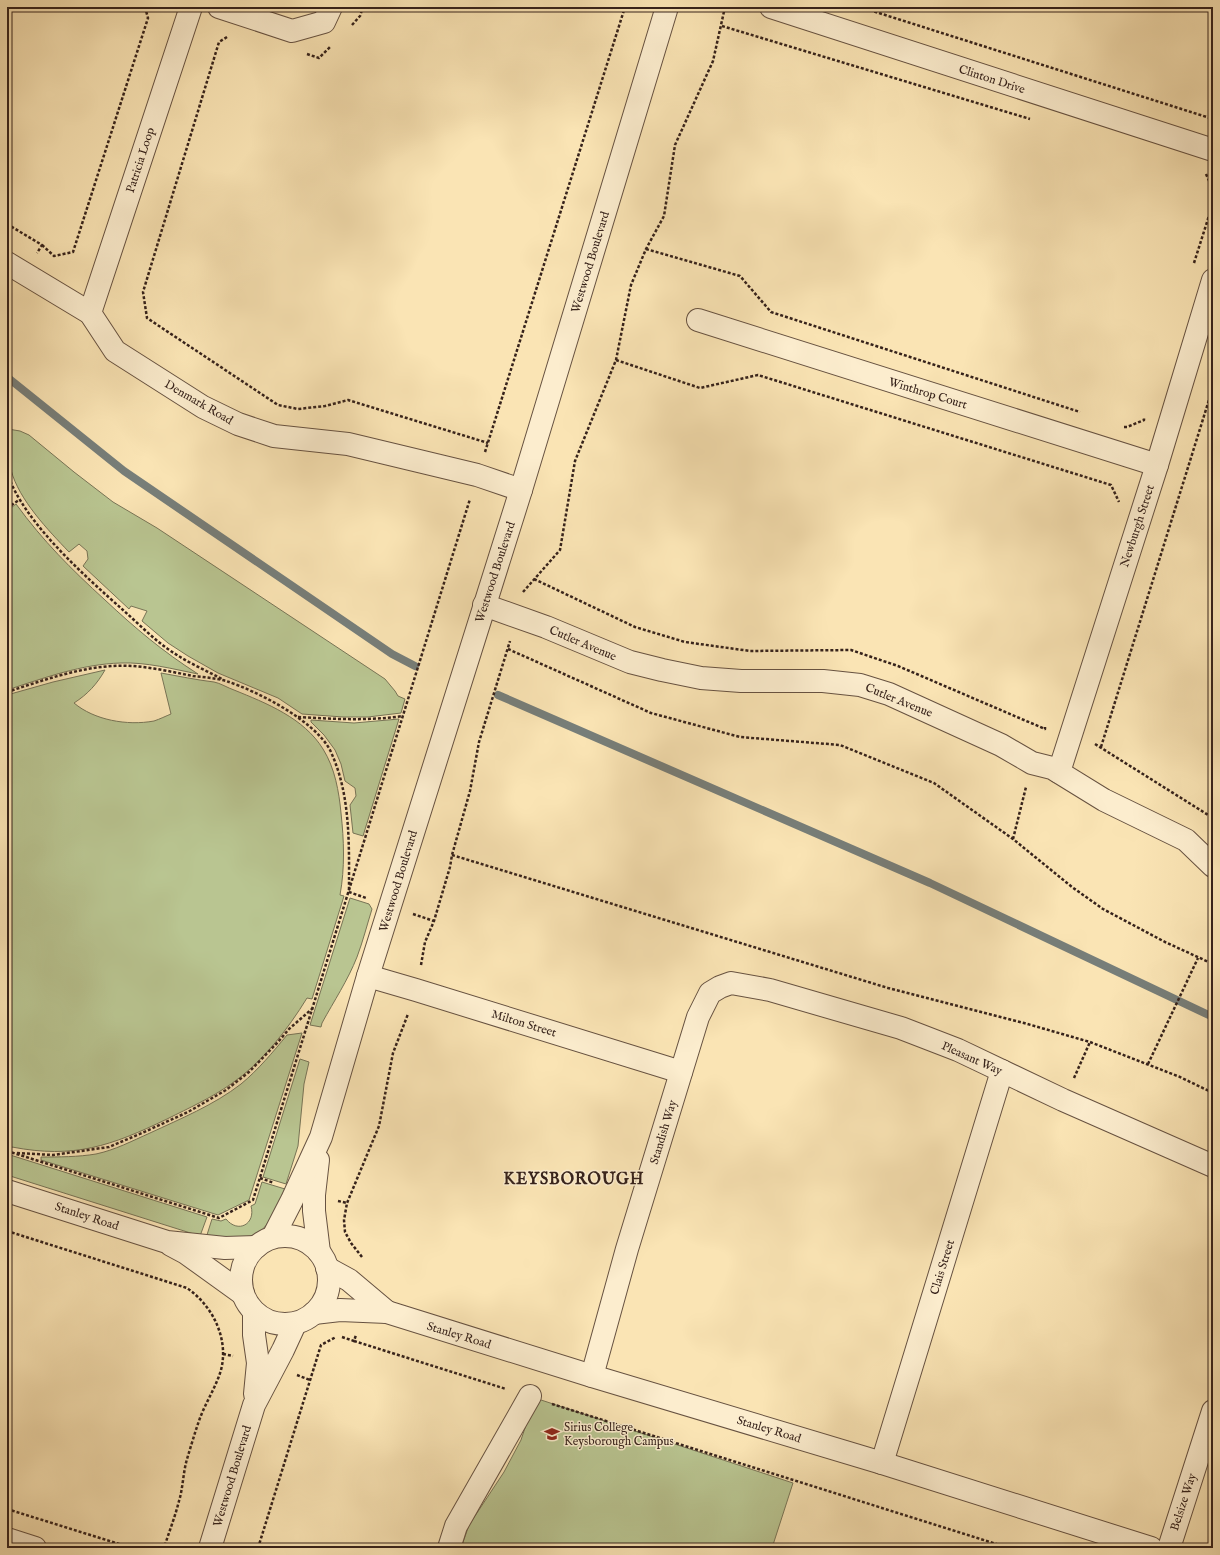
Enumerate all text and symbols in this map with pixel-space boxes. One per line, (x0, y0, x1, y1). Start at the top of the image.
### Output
street label: Clinton Drive (957, 62, 1027, 97)
street label: Patricia Loop (123, 125, 159, 195)
street label: Westwood Boulevard (568, 209, 613, 315)
street label: Winthrop Court (887, 374, 969, 413)
street label: Denmark Road (162, 377, 236, 428)
street label: Newburgh Street (1117, 483, 1158, 569)
street label: Westwood Boulevard (472, 519, 519, 624)
street label: Cutler Avenue (547, 623, 619, 664)
street label: Cutler Avenue (863, 680, 935, 721)
street label: Westwood Boulevard (376, 828, 421, 934)
street label: Milton Street (490, 1006, 558, 1040)
street label: Pleasant Way (939, 1038, 1005, 1079)
street label: Standish Way (647, 1098, 680, 1166)
district label: KEYSBOROUGH (504, 1170, 644, 1190)
street label: Stanley Road (53, 1199, 121, 1234)
street label: Clais Street (927, 1238, 958, 1297)
street label: Stanley Road (425, 1319, 493, 1353)
street label: Stanley Road (735, 1413, 803, 1447)
place label: Sirius College Keysborough Campus (564, 1420, 674, 1450)
street label: Westwood Boulevard (210, 1423, 255, 1529)
school or university icon: Sirius College Keysborough Campus (543, 1425, 561, 1443)
street label: Belsize Way (1167, 1471, 1200, 1533)

